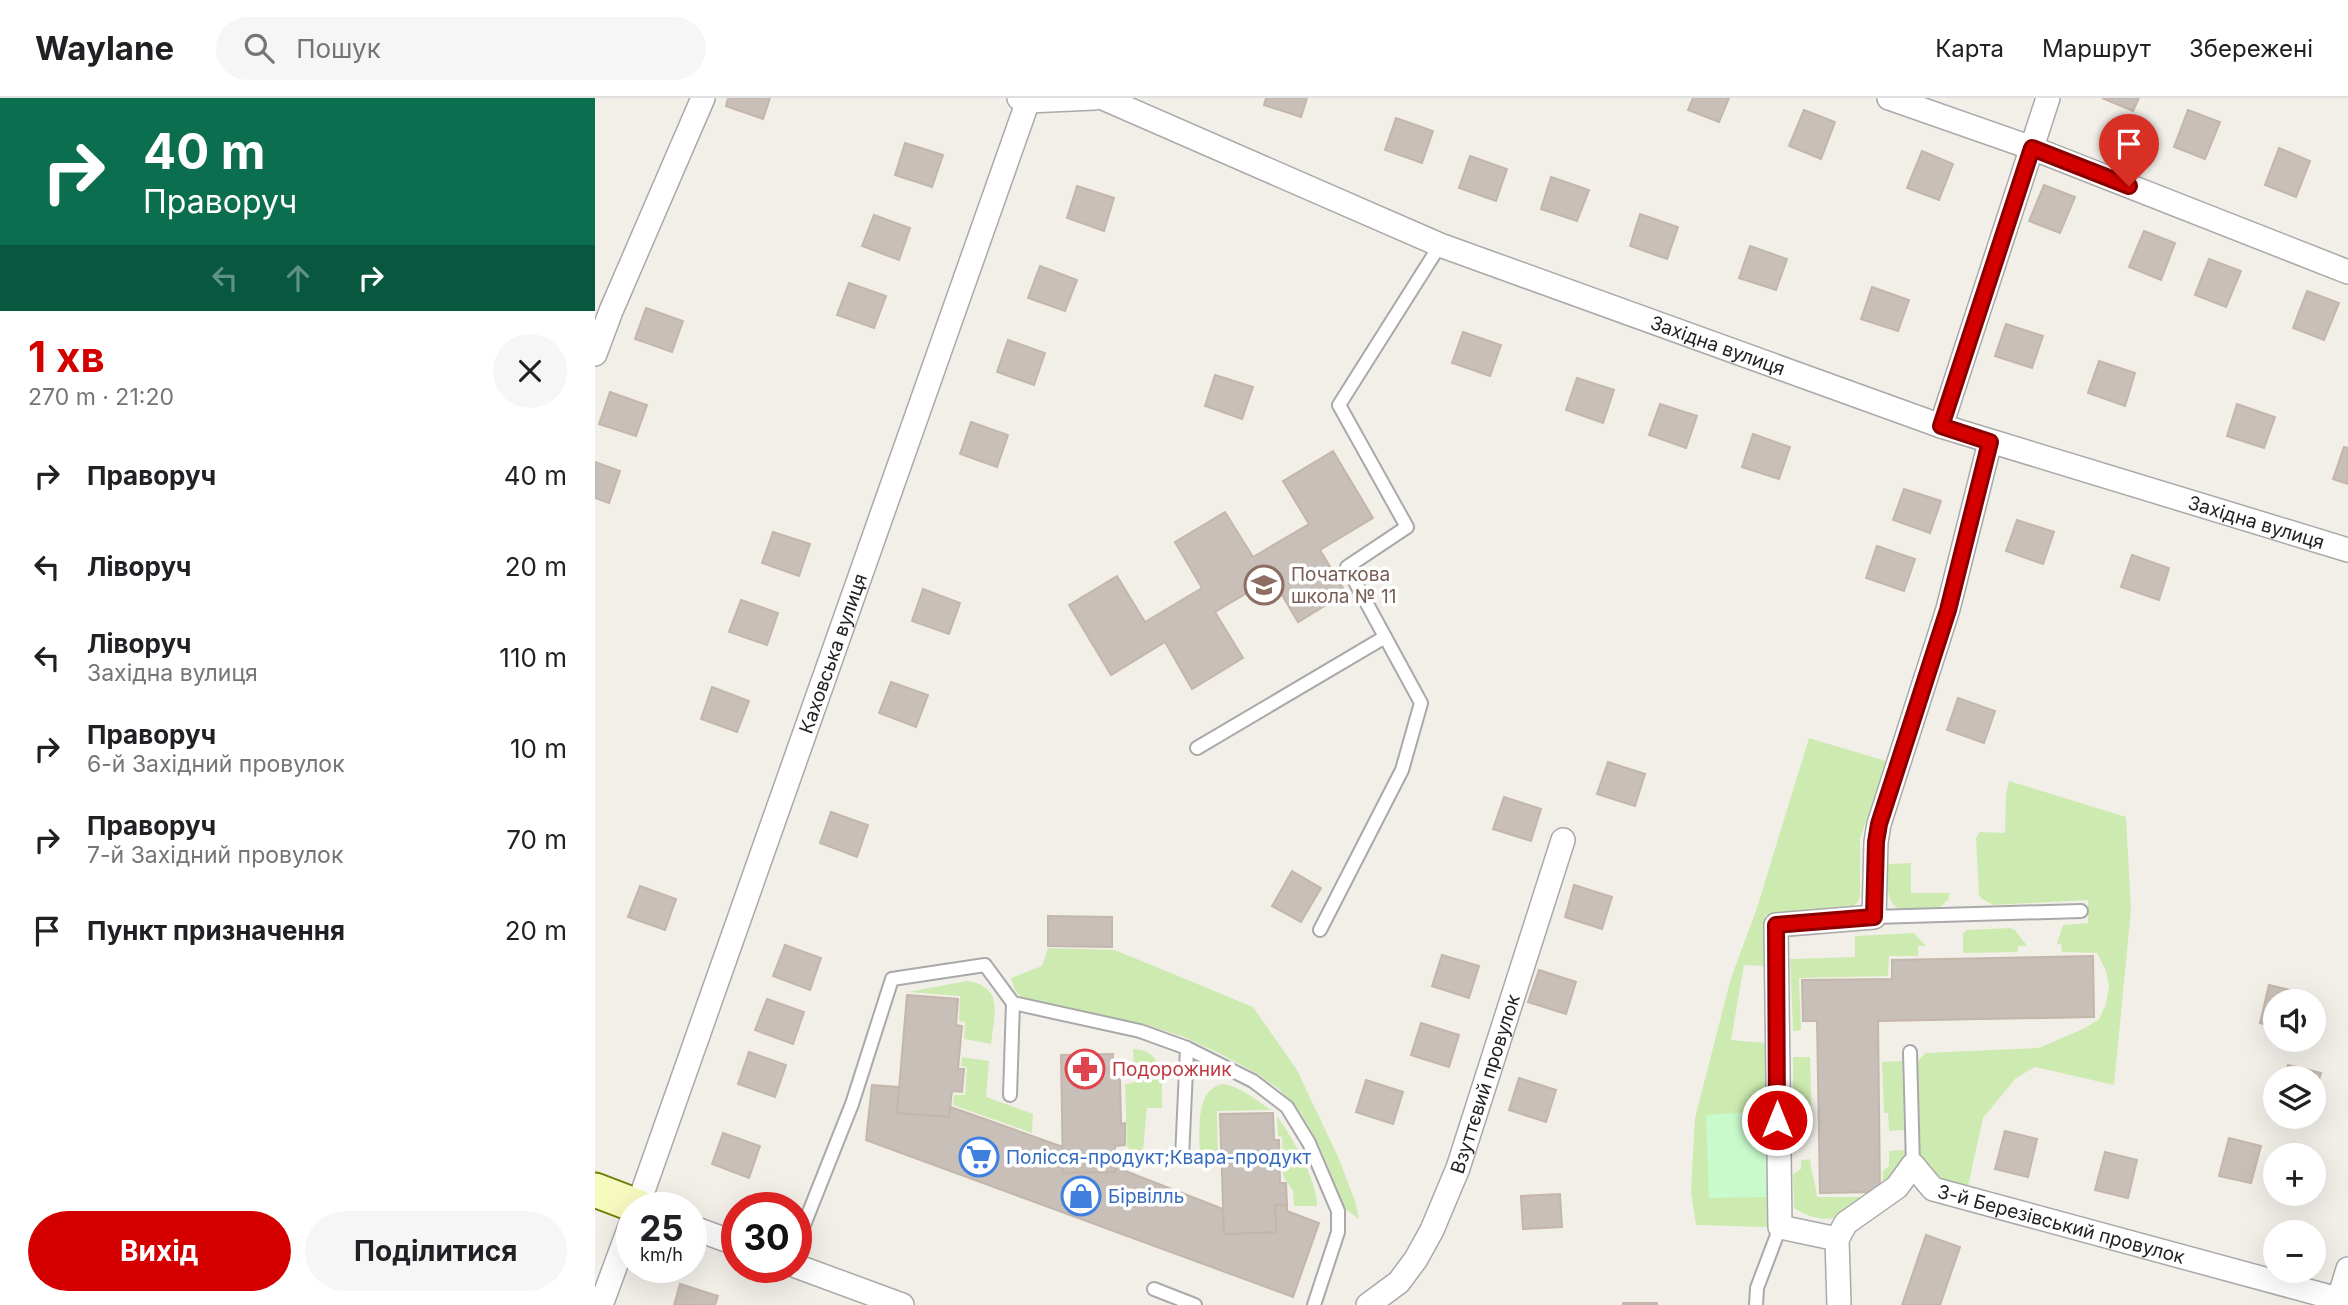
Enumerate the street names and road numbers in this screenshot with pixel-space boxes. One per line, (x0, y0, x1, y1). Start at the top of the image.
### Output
street label: Західна вулиця (1647, 311, 1788, 381)
street label: Західна вулиця (2185, 491, 2327, 554)
street label: Каховська вулиця (794, 571, 872, 737)
street label: Взуттєвий провулок (1446, 991, 1525, 1176)
street label: 3-й Березівський провулок (1935, 1180, 2188, 1269)

